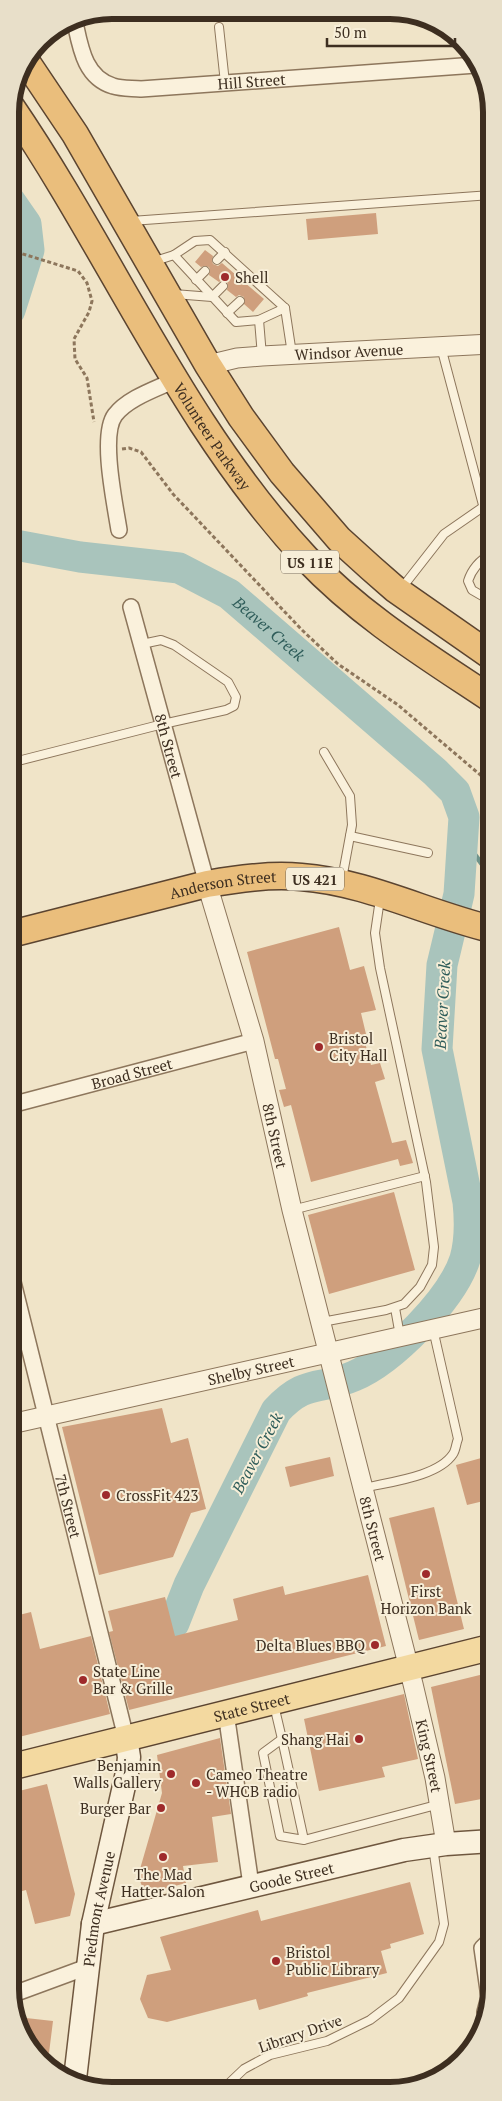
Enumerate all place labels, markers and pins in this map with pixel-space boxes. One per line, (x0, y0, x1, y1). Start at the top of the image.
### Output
place label: Shell (235, 267, 268, 287)
marker: Shell (219, 271, 231, 283)
place label: Bristol City Hall (329, 1028, 387, 1065)
marker: Bristol City Hall (313, 1041, 325, 1053)
place label: CrossFit 423 (116, 1485, 199, 1505)
marker: CrossFit 423 (100, 1489, 112, 1501)
marker: First Horizon Bank (420, 1568, 432, 1580)
place label: First Horizon Bank (381, 1581, 472, 1618)
place label: Delta Blues BBQ (256, 1635, 366, 1655)
marker: Delta Blues BBQ (369, 1639, 381, 1651)
place label: State Line Bar & Grille (93, 1661, 173, 1698)
marker: State Line Bar & Grille (77, 1674, 89, 1686)
place label: Shang Hai (281, 1729, 349, 1749)
marker: Shang Hai (353, 1733, 365, 1745)
place label: Benjamin Walls Gallery (73, 1755, 161, 1792)
place label: Cameo Theatre - WHCB radio (206, 1764, 308, 1801)
marker: Benjamin Walls Gallery (165, 1768, 177, 1780)
marker: Cameo Theatre - WHCB radio (190, 1777, 202, 1789)
place label: Burger Bar (80, 1798, 151, 1818)
marker: Burger Bar (155, 1802, 167, 1814)
marker: The Mad Hatter Salon (157, 1851, 169, 1863)
place label: The Mad Hatter Salon (121, 1864, 205, 1901)
place label: Bristol Public Library (286, 1942, 380, 1979)
marker: Bristol Public Library (270, 1955, 282, 1967)

